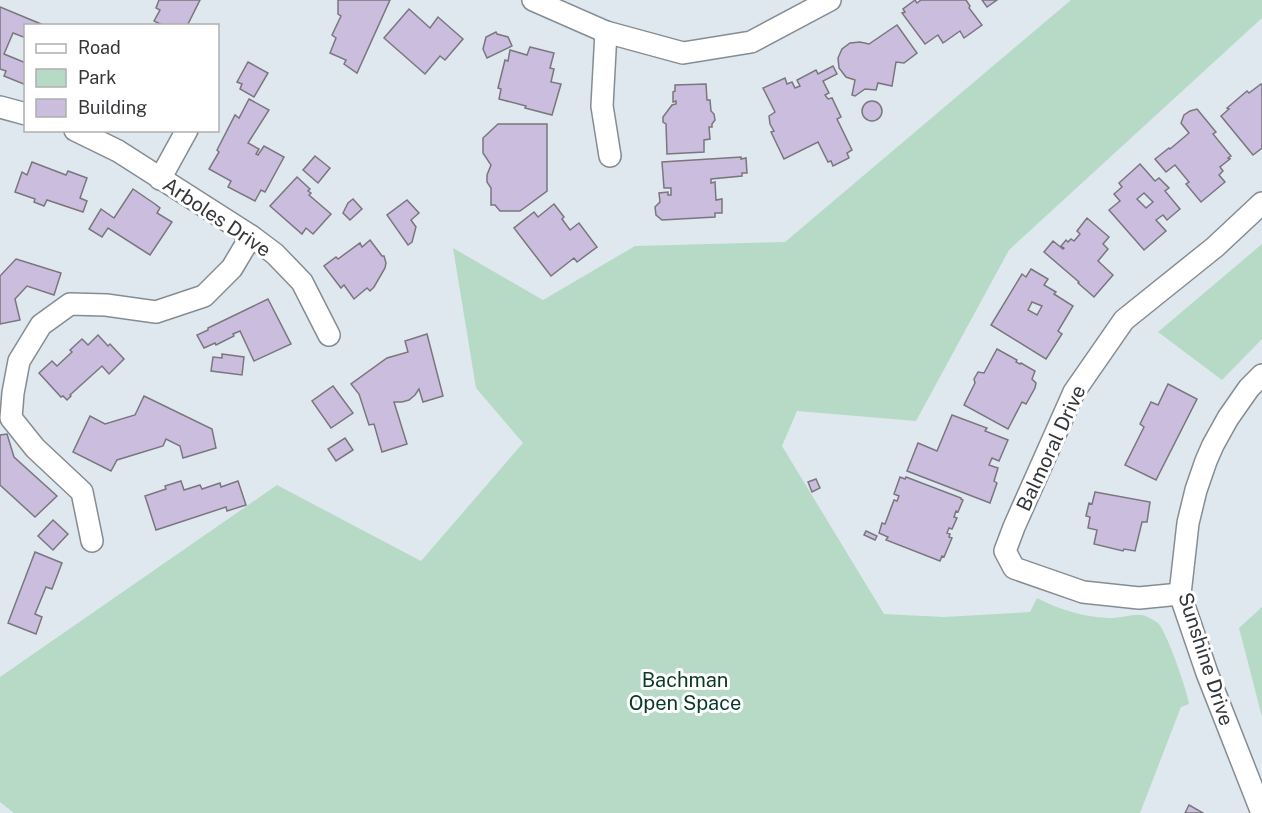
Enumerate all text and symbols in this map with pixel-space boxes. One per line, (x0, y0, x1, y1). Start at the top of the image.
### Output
legend (24, 24, 219, 132)
text: Road (78, 37, 121, 58)
text: Park (78, 67, 116, 88)
text: Building (78, 97, 147, 118)
street label: Arboles Drive (159, 172, 275, 262)
street label: Balmoral Drive (1011, 381, 1091, 515)
street label: Sunshine Drive (1173, 589, 1239, 729)
park label: Bachman Open Space (629, 668, 741, 715)

